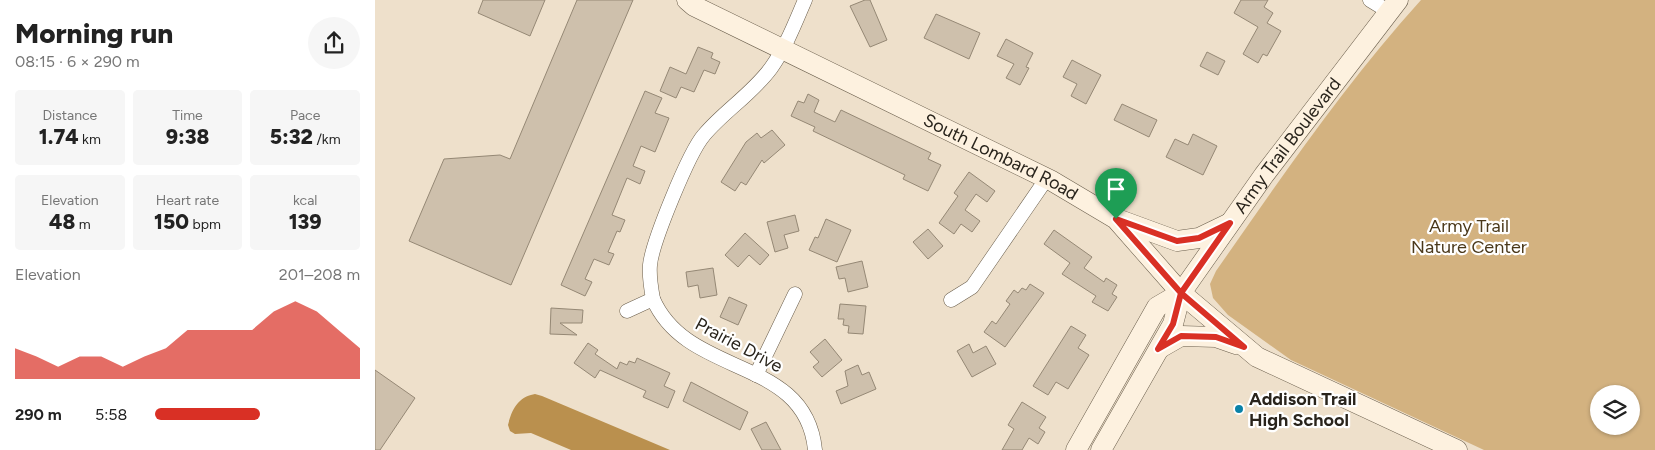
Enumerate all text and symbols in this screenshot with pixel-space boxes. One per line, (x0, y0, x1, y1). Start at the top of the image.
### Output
text: Morning run (15, 16, 173, 50)
button: share (308, 17, 360, 69)
text: 08:15 · 6 × 290 m (15, 52, 140, 71)
street label: Army Trail Boulevard (1229, 73, 1346, 218)
text: Distance (42, 107, 97, 124)
text: Time (172, 107, 203, 124)
text: Pace (290, 107, 320, 124)
street label: South Lombard Road (920, 109, 1082, 205)
text: 1.74 (39, 124, 79, 149)
text: 9:38 (166, 124, 209, 149)
text: 5:32 (270, 124, 313, 149)
text: km (79, 131, 101, 148)
text: /km (313, 131, 341, 148)
pin (1095, 168, 1137, 219)
icon: arrive (1102, 175, 1130, 203)
text: Elevation (41, 192, 99, 209)
text: Heart rate (156, 192, 219, 209)
text: kcal (293, 192, 317, 209)
text: 48 (49, 209, 75, 234)
text: 150 (154, 209, 189, 234)
text: 139 (289, 209, 322, 234)
park label: Army Trail Nature Center (1411, 215, 1527, 258)
text: m (75, 216, 91, 233)
text: bpm (189, 216, 221, 233)
text: Elevation (15, 265, 81, 284)
text: 201–208 m (279, 265, 360, 284)
street label: Prairie Drive (691, 313, 787, 377)
map controls (1590, 385, 1640, 435)
button: layers (1590, 385, 1640, 435)
place label: Addison Trail High School (1249, 388, 1357, 431)
marker: Addison Trail High School (1233, 403, 1245, 415)
text: 290 m (15, 405, 62, 424)
text: 5:58 (95, 405, 127, 424)

